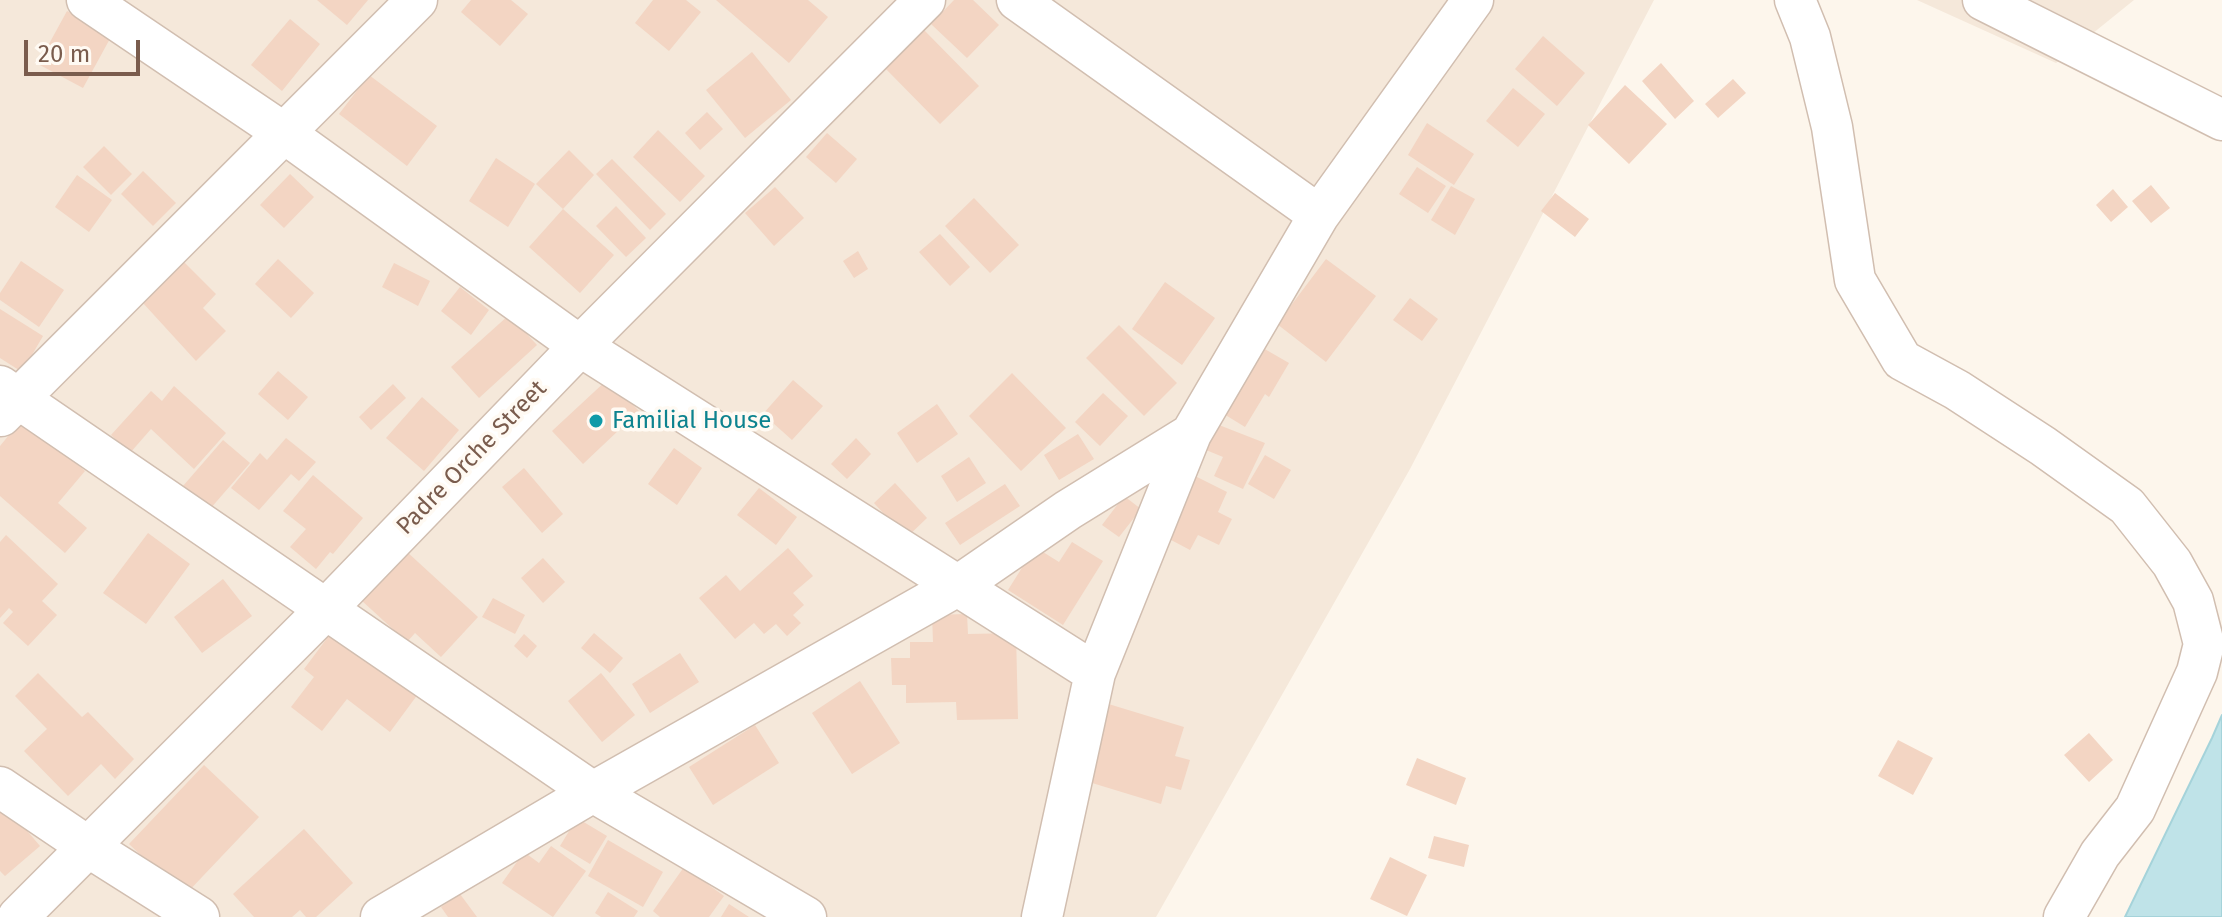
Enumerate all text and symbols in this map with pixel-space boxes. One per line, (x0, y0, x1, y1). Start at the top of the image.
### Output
scale bar (28, 24, 144, 74)
text: 20 m (38, 40, 90, 68)
street label: Padre Orche Street (391, 375, 553, 541)
place label: Familial House (612, 407, 771, 435)
marker: Familial House (587, 412, 605, 430)

